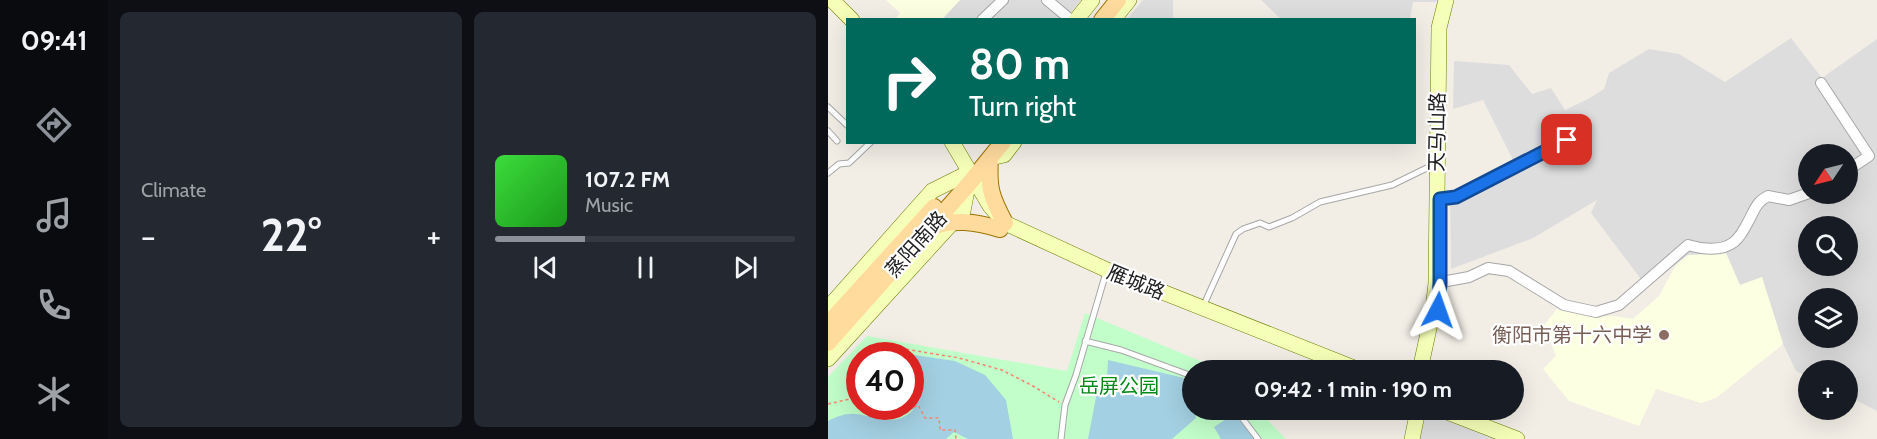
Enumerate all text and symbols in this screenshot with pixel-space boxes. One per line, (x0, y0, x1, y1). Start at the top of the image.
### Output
text: 09:41 (21, 24, 87, 57)
text: 80 m (969, 38, 1070, 90)
icon: right (870, 42, 948, 120)
text: Turn right (969, 90, 1076, 123)
street label: 天马山路 (1424, 92, 1450, 172)
icon: directions (33, 104, 75, 146)
pin (1541, 114, 1592, 165)
icon: arrive (1550, 123, 1583, 156)
north arrow (1798, 144, 1858, 204)
map controls (1798, 144, 1858, 420)
text: 107.2 FM (585, 166, 670, 193)
text: Climate (141, 178, 206, 202)
text: Music (585, 193, 633, 217)
icon: music (33, 194, 75, 236)
street label: 蒸阳南路 (880, 206, 952, 282)
text: 22° (261, 208, 321, 262)
text: − (141, 216, 156, 256)
text: + (426, 216, 441, 256)
button: search (1798, 216, 1858, 276)
icon: previous (529, 251, 562, 284)
icon: pause (629, 251, 662, 284)
icon: next (729, 251, 762, 284)
street label: 雁城路 (1104, 260, 1168, 304)
position arrow (1406, 278, 1470, 342)
icon: phone (33, 284, 75, 326)
button: layers (1798, 288, 1858, 348)
place label: 衡阳市第十六中学 (1492, 323, 1652, 347)
marker: 衡阳市第十六中学 (1657, 328, 1671, 342)
speed limit sign: 40 (846, 342, 924, 420)
button: + (1798, 360, 1858, 420)
icon: climate (33, 373, 75, 415)
park label: 岳屏公园 (1079, 374, 1159, 398)
text: 09:42 · 1 min · 190 m (1254, 376, 1452, 403)

